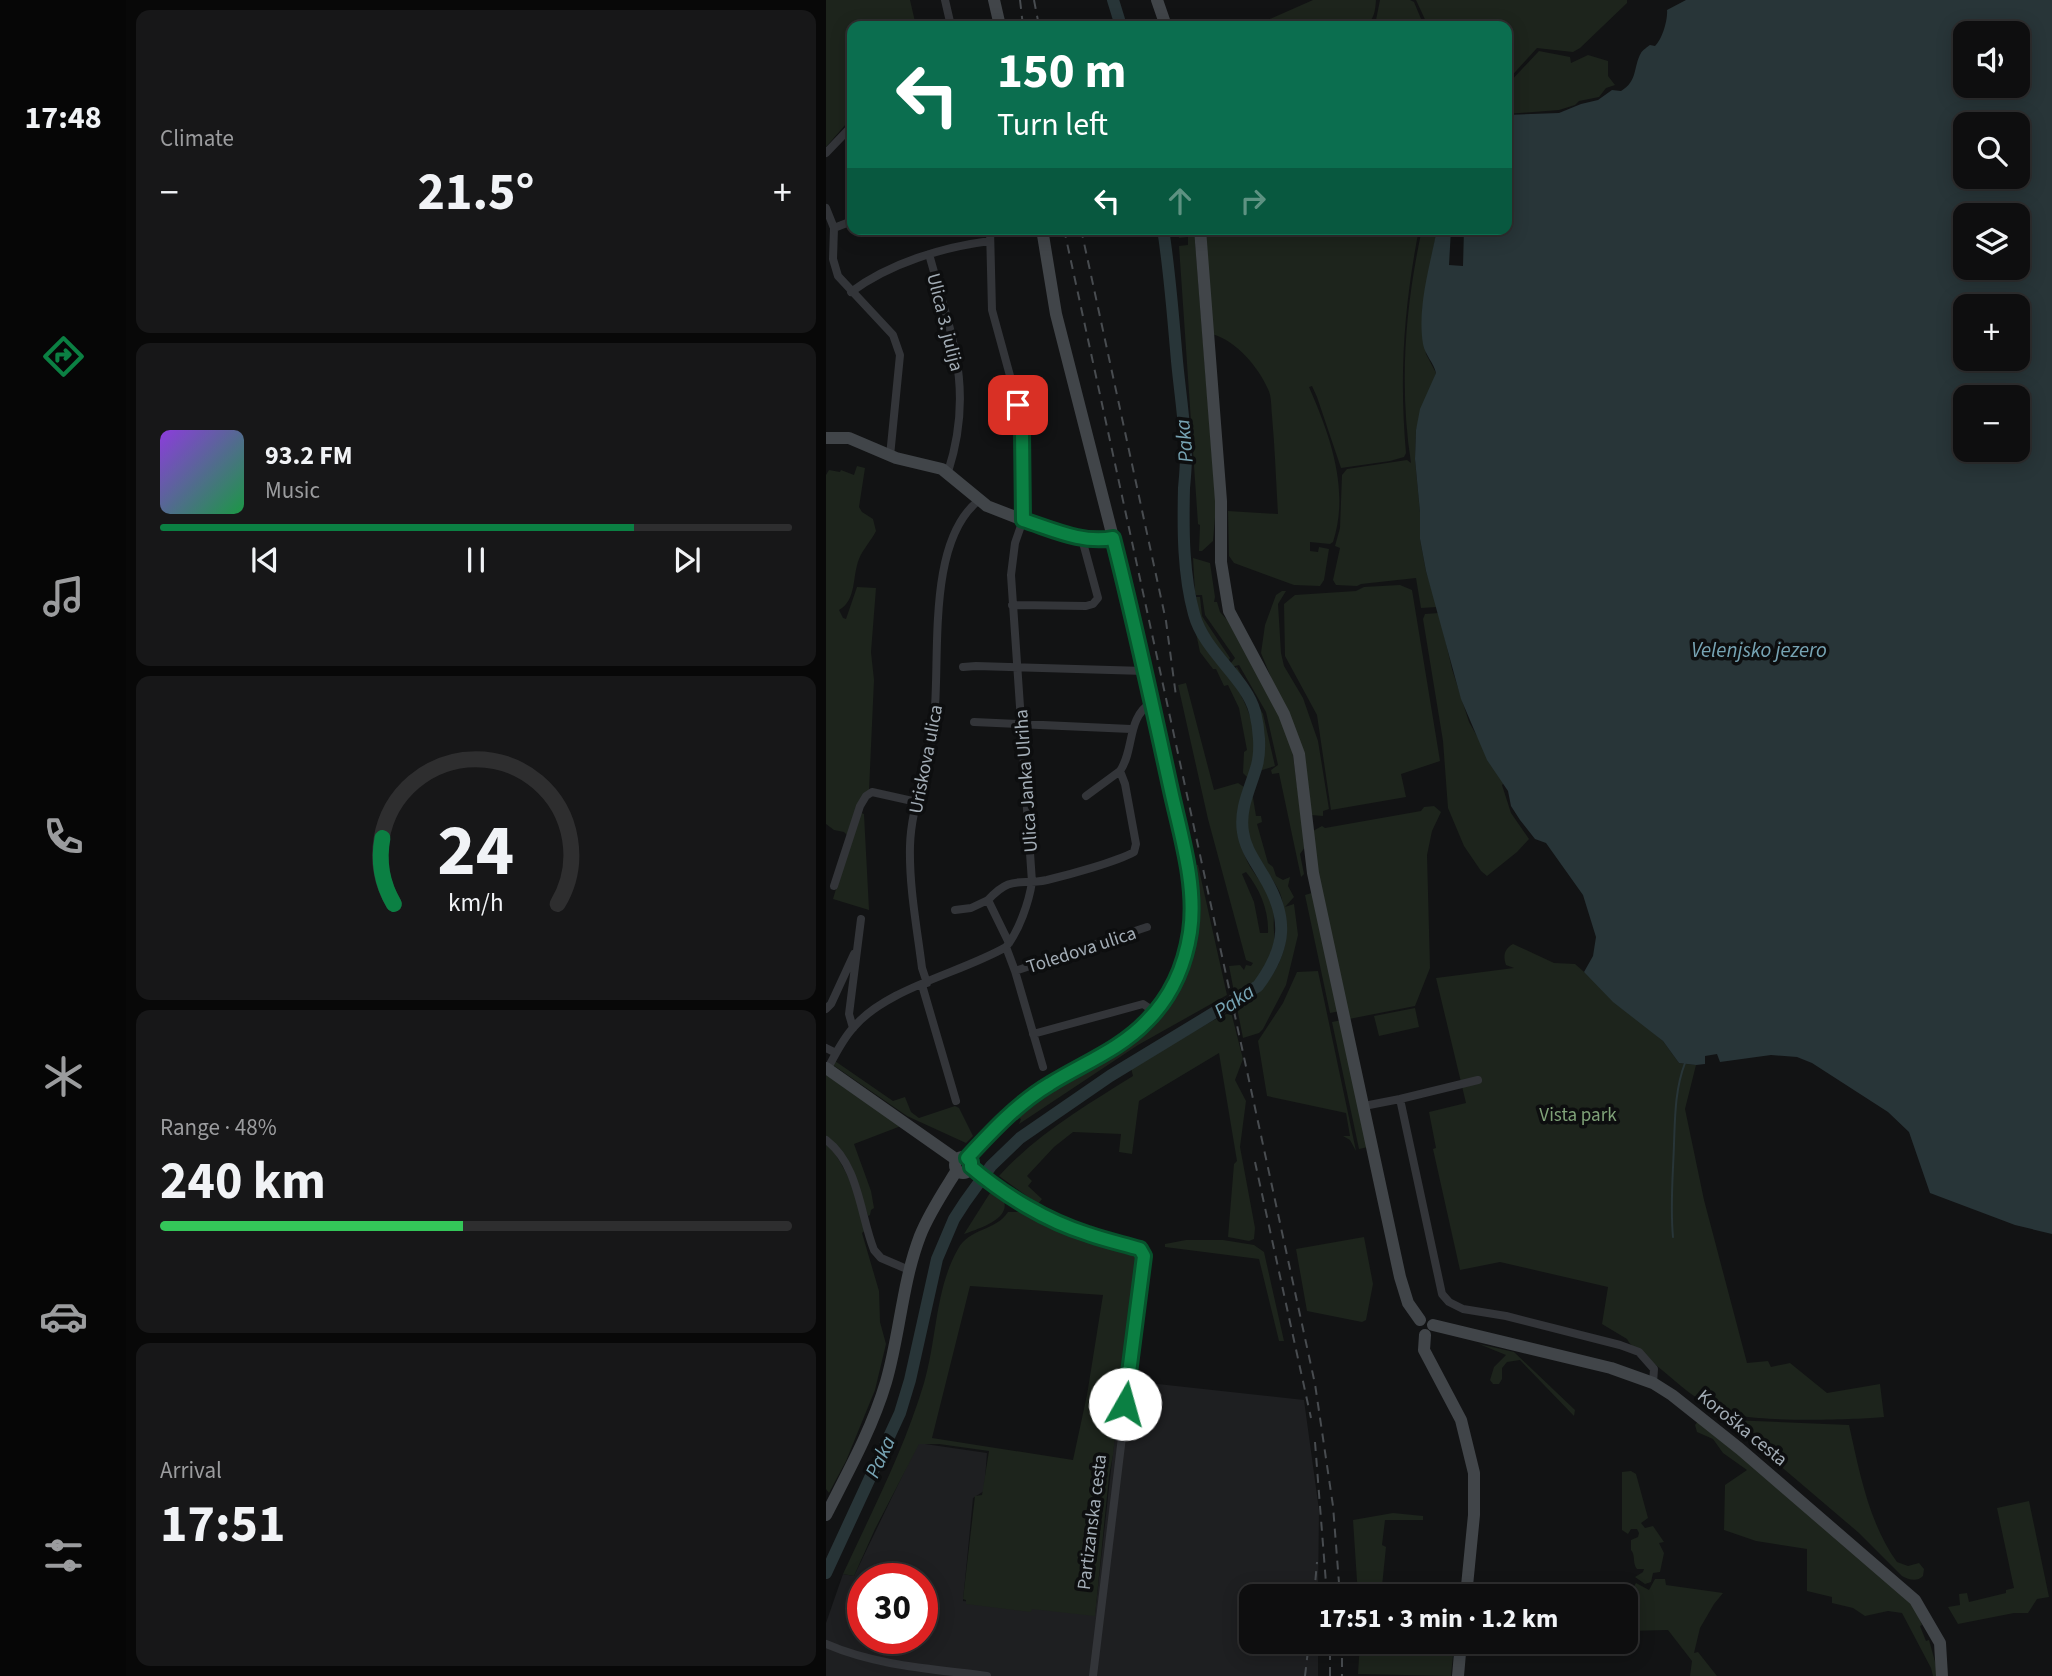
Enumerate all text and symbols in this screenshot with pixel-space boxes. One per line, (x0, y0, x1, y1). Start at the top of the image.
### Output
map controls (1953, 21, 2030, 462)
button: sound (1953, 21, 2030, 98)
text: 150 m (997, 37, 1126, 107)
icon: left (882, 49, 973, 140)
text: 17:48 (24, 95, 102, 141)
text: Turn left (997, 102, 1108, 148)
button: search (1953, 112, 2030, 189)
text: Climate (160, 122, 234, 155)
text: 21.5° (418, 156, 534, 230)
text: − (160, 166, 179, 220)
text: + (773, 166, 792, 220)
icon: left (1088, 182, 1126, 220)
icon: ahead (1161, 182, 1199, 220)
icon: right (1234, 182, 1272, 220)
button: layers (1953, 203, 2030, 280)
street label: Ulica 3. julija (919, 270, 970, 374)
button: + (1953, 294, 2030, 371)
icon: directions (39, 332, 88, 381)
pin (988, 375, 1048, 435)
button: − (1953, 385, 2030, 462)
icon: arrive (999, 386, 1037, 424)
water label: Paka (1167, 418, 1201, 464)
text: 93.2 FM (265, 437, 353, 474)
text: Music (265, 474, 320, 507)
icon: previous (246, 541, 284, 579)
icon: pause (457, 541, 495, 579)
icon: next (668, 541, 706, 579)
icon: music (39, 572, 88, 621)
water label: Velenjsko jezero (1691, 635, 1827, 665)
street label: Uriskova ulica (903, 702, 950, 816)
street label: Ulica Janka Ulriha (1008, 708, 1045, 853)
text: 24 (438, 799, 514, 903)
icon: phone (39, 812, 88, 861)
text: km/h (448, 885, 504, 921)
street label: Toledova ulica (1023, 920, 1140, 981)
water label: Paka (1208, 976, 1260, 1026)
icon: climate (39, 1052, 88, 1101)
park label: Vista park (1539, 1102, 1617, 1129)
text: Range · 48% (160, 1111, 277, 1144)
text: 240 km (160, 1145, 326, 1219)
icon: car (39, 1292, 88, 1341)
position arrow (1088, 1367, 1162, 1441)
street label: Koroška cesta (1691, 1383, 1793, 1473)
water label: Paka (857, 1431, 903, 1483)
street label: Partizanska cesta (1071, 1453, 1114, 1591)
text: Arrival (160, 1454, 222, 1487)
text: 17:51 (160, 1488, 285, 1562)
icon: filters (39, 1531, 88, 1580)
speed limit sign: 30 (847, 1563, 938, 1654)
text: 17:51 · 3 min · 1.2 km (1319, 1600, 1558, 1637)

